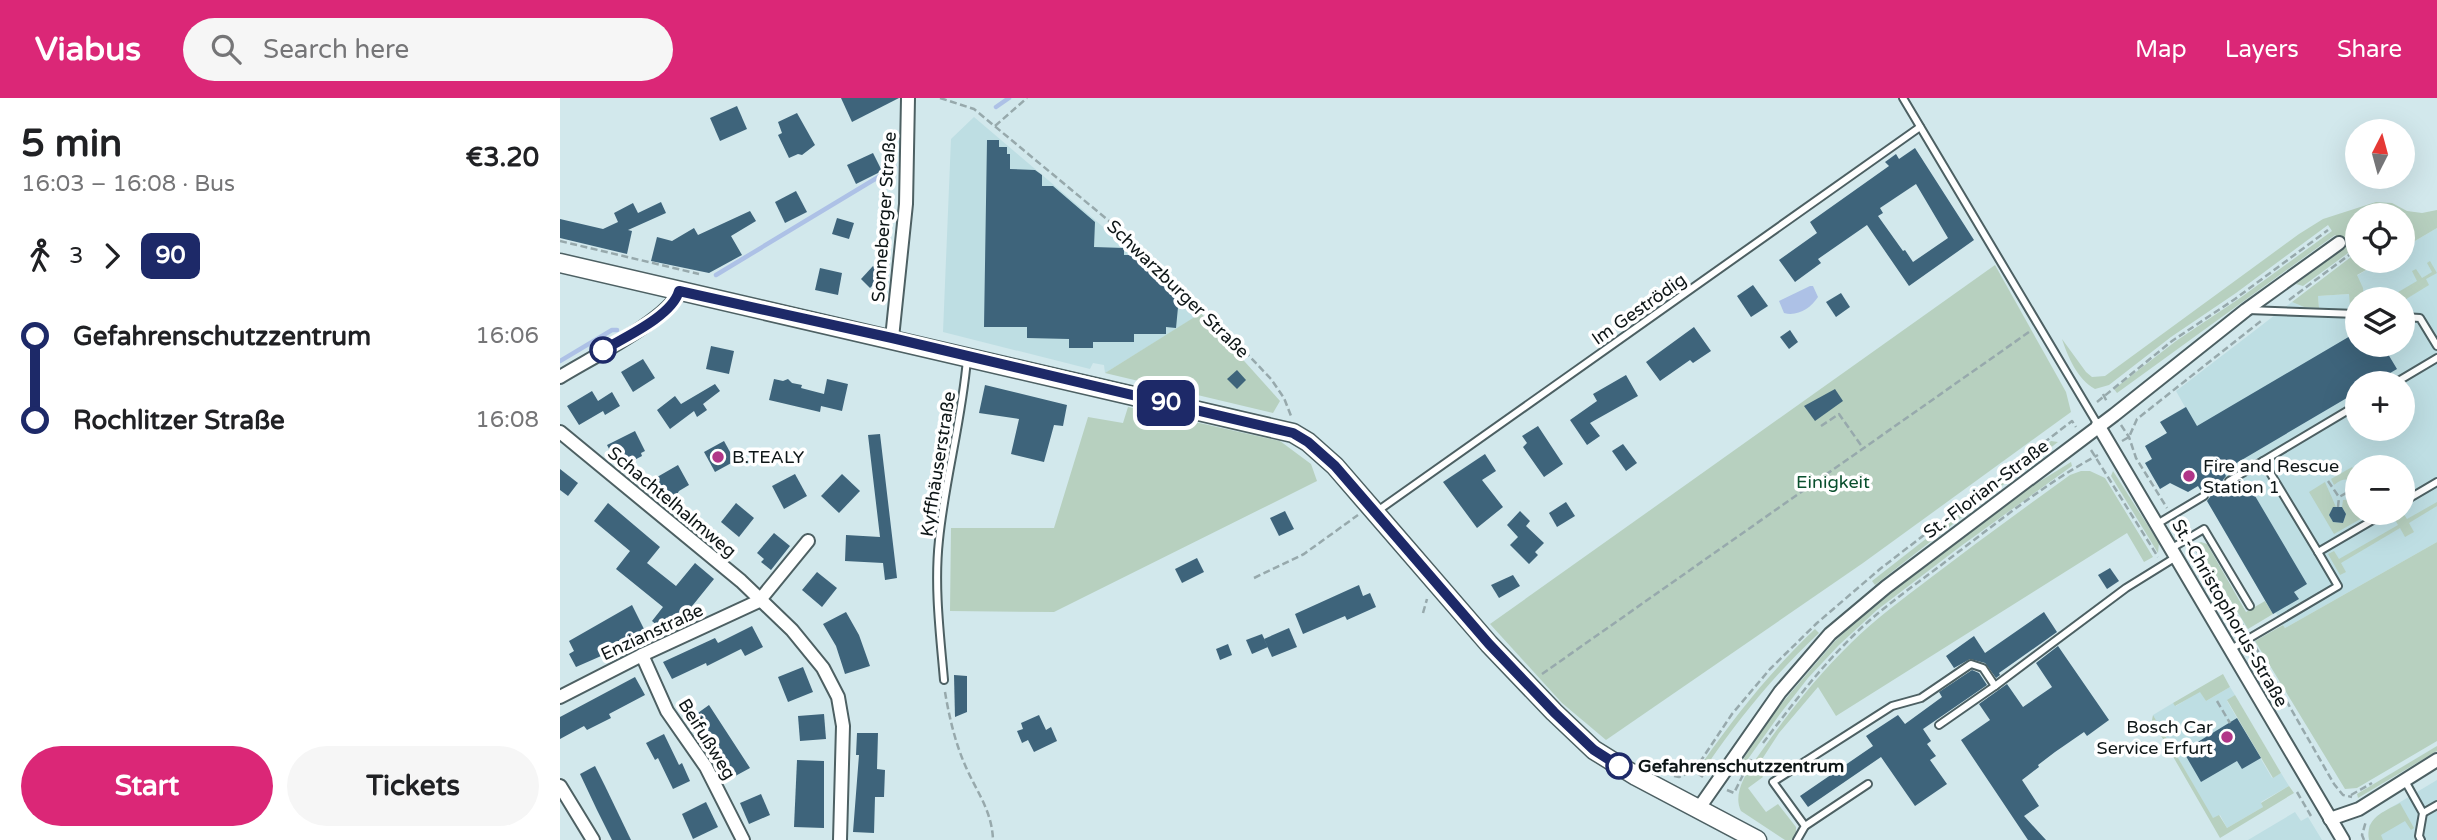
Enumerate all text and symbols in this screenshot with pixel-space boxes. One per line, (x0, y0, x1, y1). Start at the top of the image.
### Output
search box (183, 18, 673, 81)
text: Viabus (35, 30, 141, 69)
icon: search (207, 30, 245, 68)
text: Search here (263, 34, 409, 65)
text: Map (2135, 35, 2187, 64)
text: Layers (2225, 35, 2299, 64)
text: Share (2337, 35, 2402, 64)
north arrow (2345, 119, 2415, 189)
map controls (2345, 119, 2415, 525)
text: 5 min (21, 121, 122, 167)
street label: Sonneberger Straße (867, 131, 901, 303)
text: €3.20 (466, 142, 539, 173)
text: 16:03 – 16:08 · Bus (21, 170, 235, 198)
button: locate (2345, 203, 2415, 273)
street label: Schwarzburger Straße (1102, 215, 1254, 363)
icon: walk (21, 237, 59, 275)
icon: forward (93, 237, 131, 275)
text: 90 (155, 241, 186, 270)
text: 3 (69, 242, 83, 270)
street label: Im Geströdig (1588, 268, 1690, 350)
button: layers (2345, 287, 2415, 357)
text: Gefahrenschutzzentrum (73, 321, 371, 352)
text: 16:06 (475, 322, 539, 350)
unlabelled marker (590, 337, 616, 363)
button: + (2345, 371, 2415, 441)
line badge: 90 (1134, 380, 1198, 426)
text: 90 (1151, 388, 1181, 417)
street label: Kyffhäuserstraße (916, 390, 960, 538)
text: Rochlitzer Straße (73, 405, 285, 436)
text: 16:08 (475, 406, 539, 434)
street label: St.-Florian-Straße (1919, 435, 2053, 543)
street label: Schachtelhalmweg (603, 442, 741, 562)
place label: B.TEALY (732, 446, 805, 468)
marker: B.TEALY (710, 449, 726, 465)
place label: Fire and Rescue Station 1 (2203, 455, 2339, 498)
button: − (2345, 455, 2415, 525)
marker: Fire and Rescue Station 1 (2181, 468, 2197, 484)
park label: Einigkeit (1796, 471, 1870, 493)
street label: St.-Christophorus-Straße (2167, 515, 2293, 711)
street label: Enzianstraße (597, 599, 707, 665)
street label: Beifußweg (673, 694, 741, 784)
place label: Bosch Car Service Erfurt (2097, 716, 2213, 759)
marker: Bosch Car Service Erfurt (2219, 729, 2235, 745)
button: Start (21, 746, 273, 826)
button: Tickets (287, 746, 539, 826)
marker: Gefahrenschutzzentrum (1606, 753, 1632, 779)
place label: Gefahrenschutzzentrum (1638, 755, 1844, 777)

